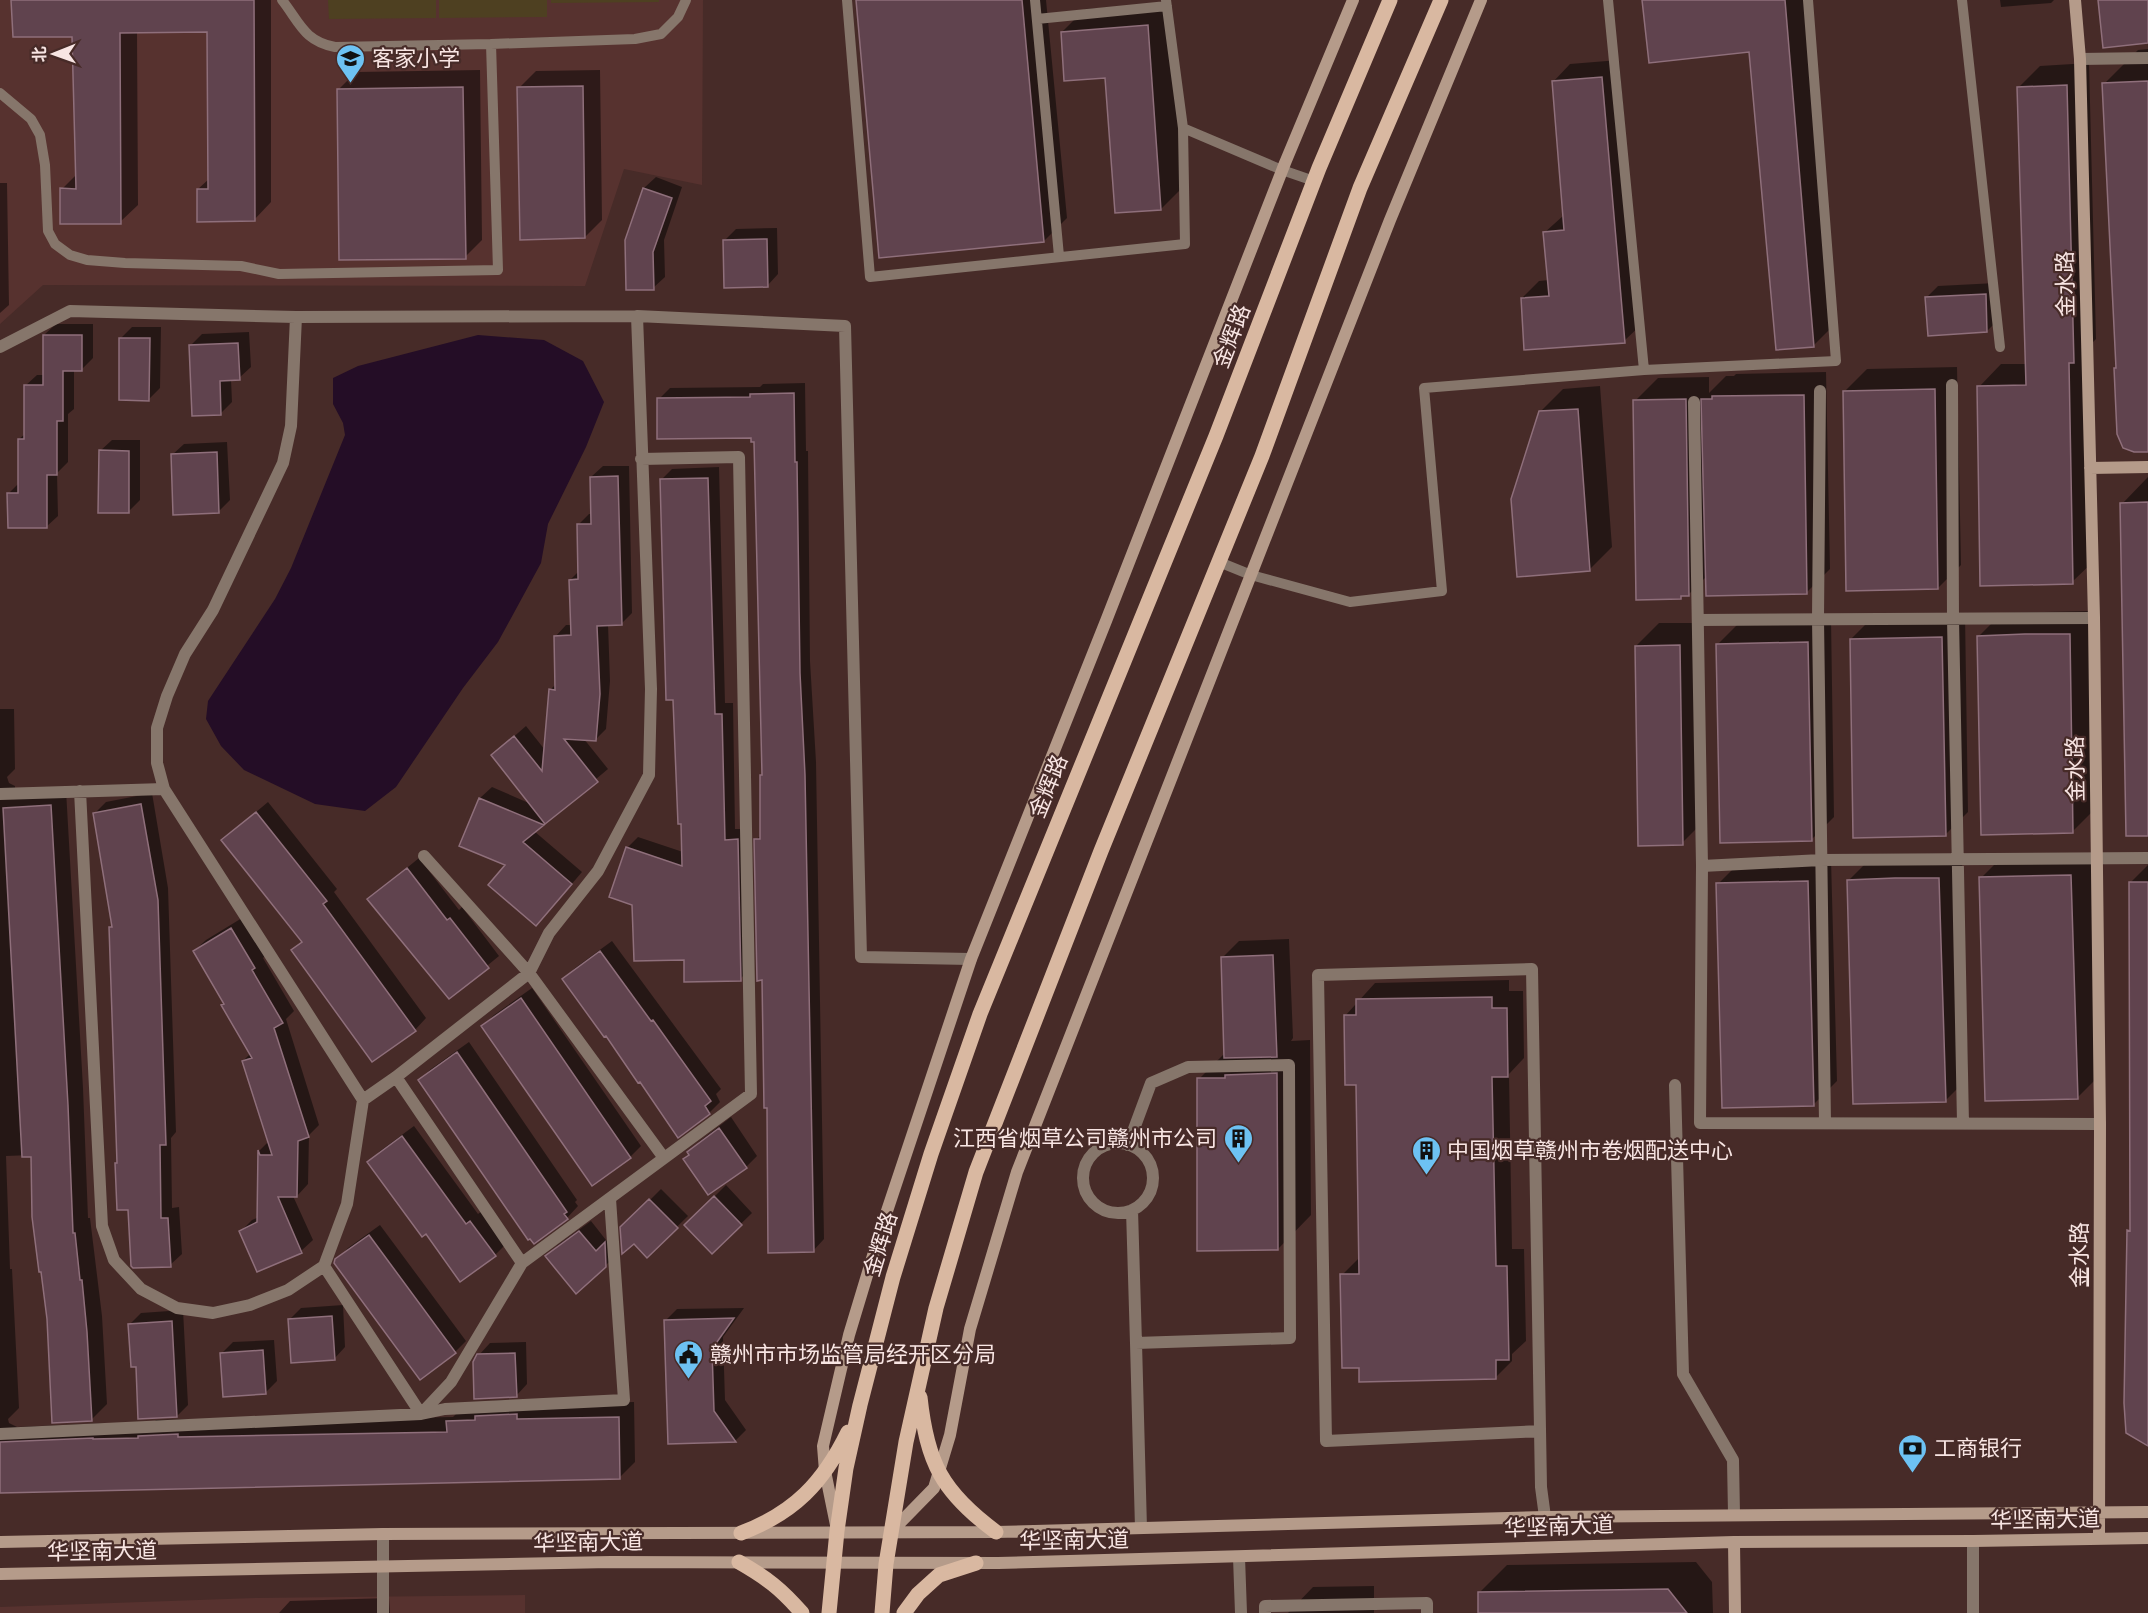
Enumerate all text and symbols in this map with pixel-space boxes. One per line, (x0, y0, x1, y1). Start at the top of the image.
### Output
north arrow (24, 24, 84, 84)
school or university icon: 客家小学 (335, 42, 367, 84)
place label: 客家小学 (372, 42, 460, 74)
text: 北 (28, 46, 51, 62)
street label: 金水路 (2048, 251, 2082, 317)
street label: 金辉路 (1204, 299, 1258, 373)
street label: 金水路 (2058, 736, 2092, 802)
street label: 金辉路 (1021, 749, 1075, 823)
place label: 江西省烟草公司赣州市公司 (953, 1122, 1217, 1154)
building icon: 江西省烟草公司赣州市公司 (1222, 1122, 1254, 1164)
building icon: 中国烟草赣州市卷烟配送中心 (1410, 1134, 1442, 1176)
place label: 中国烟草赣州市卷烟配送中心 (1447, 1134, 1733, 1166)
street label: 金辉路 (855, 1208, 905, 1280)
street label: 金水路 (2063, 1222, 2095, 1288)
public building icon: 赣州市市场监管局经开区分局 (673, 1338, 705, 1380)
place label: 赣州市市场监管局经开区分局 (710, 1338, 996, 1370)
bank icon: 工商银行 (1897, 1432, 1929, 1474)
place label: 工商银行 (1934, 1432, 2022, 1464)
street label: 华坚南大道 (1990, 1502, 2100, 1536)
street label: 华坚南大道 (1503, 1508, 1615, 1544)
street label: 华坚南大道 (1019, 1523, 1129, 1557)
street label: 华坚南大道 (533, 1525, 643, 1559)
street label: 华坚南大道 (47, 1534, 157, 1568)

